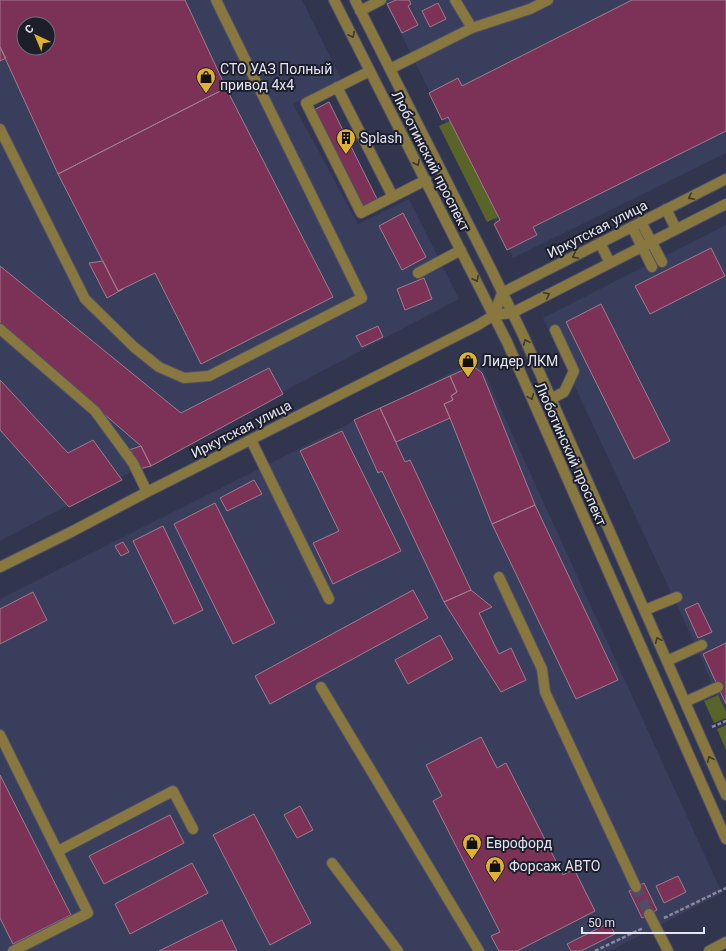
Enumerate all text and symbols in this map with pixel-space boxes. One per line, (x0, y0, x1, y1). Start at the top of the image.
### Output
north arrow (16, 16, 56, 56)
text: С (22, 22, 37, 36)
one-way arrow (347, 31, 355, 38)
place label: СТО УАЗ Полный привод 4х4 (220, 61, 332, 93)
shop icon: СТО УАЗ Полный привод 4х4 (195, 66, 217, 94)
street label: Люботинский проспект (389, 88, 474, 234)
building icon: Splash (335, 127, 357, 155)
place label: Splash (360, 130, 402, 146)
one-way arrow (412, 159, 420, 166)
one-way arrow (688, 192, 695, 199)
street label: Иркутская улица (544, 197, 650, 261)
one-way arrow (572, 251, 580, 258)
one-way arrow (471, 275, 479, 283)
one-way arrow (543, 292, 550, 300)
one-way arrow (523, 338, 531, 346)
shop icon: Лидер ЛКМ (457, 350, 479, 378)
place label: Лидер ЛКМ (482, 353, 558, 369)
street label: Люботинский проспект (532, 380, 610, 528)
one-way arrow (526, 393, 534, 400)
street label: Иркутская улица (188, 397, 294, 461)
one-way arrow (655, 637, 663, 645)
one-way arrow (707, 756, 715, 763)
shop icon: Еврофорд (461, 832, 483, 860)
place label: Еврофорд (486, 835, 553, 851)
shop icon: Форсаж АВТО (484, 855, 506, 883)
place label: Форсаж АВТО (509, 858, 600, 874)
scale bar (582, 909, 704, 935)
text: 50 m (588, 916, 615, 930)

